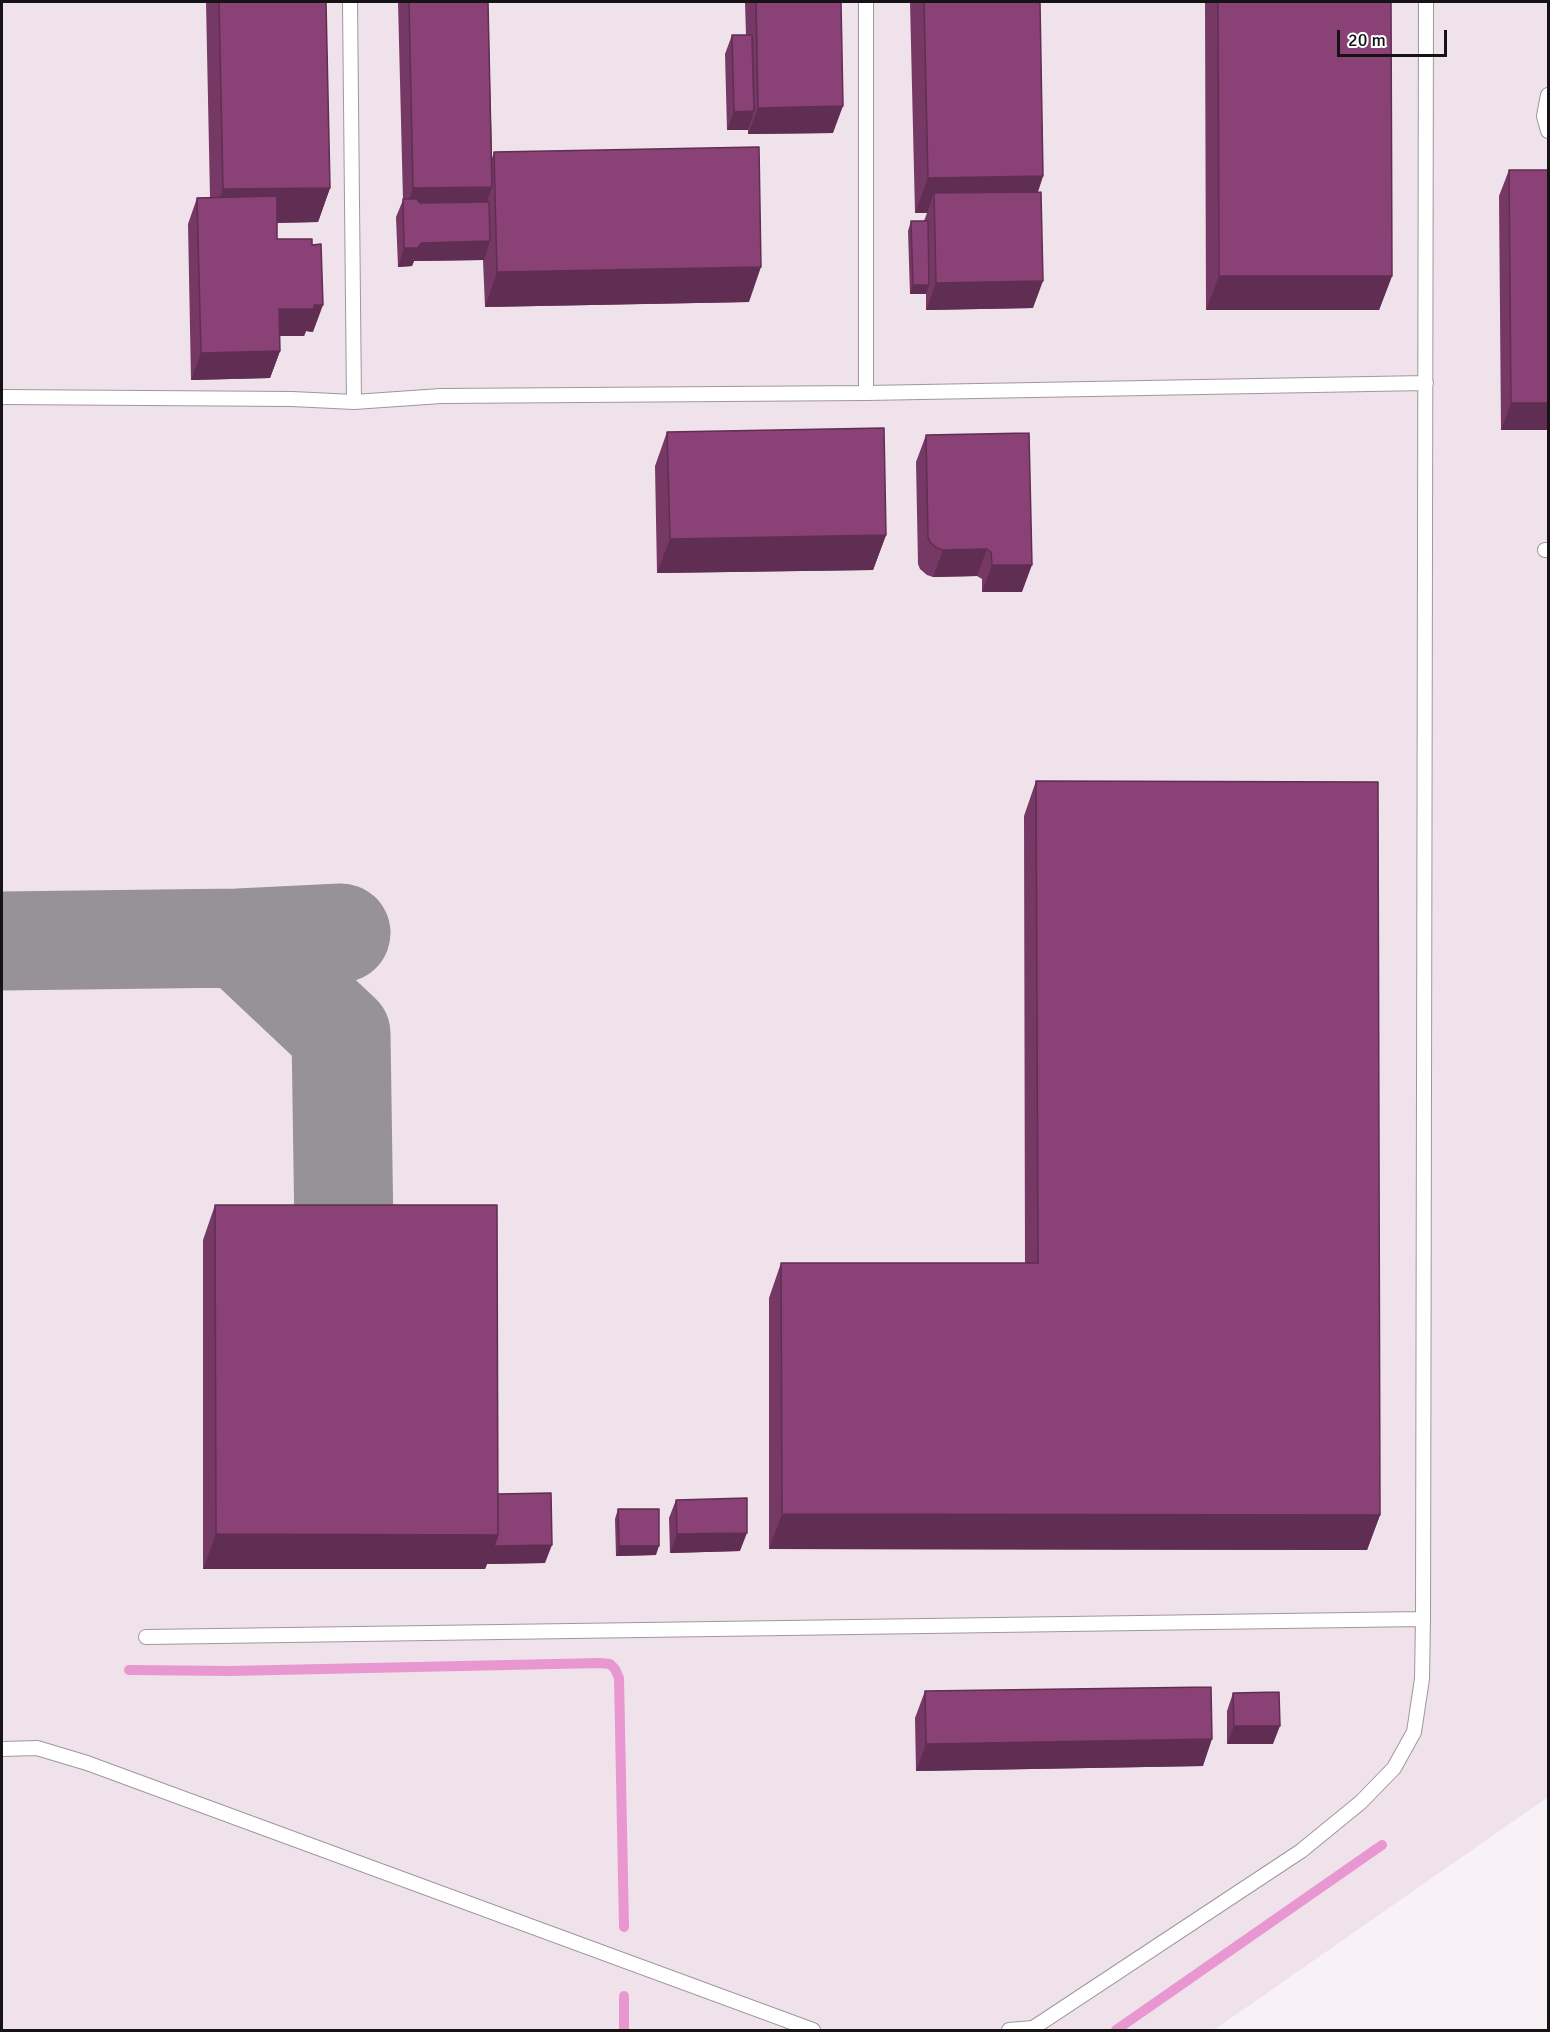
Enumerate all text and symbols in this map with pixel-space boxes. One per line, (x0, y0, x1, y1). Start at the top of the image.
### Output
scale bar (1340, 18, 1450, 56)
text: 20 m (1348, 29, 1386, 51)

